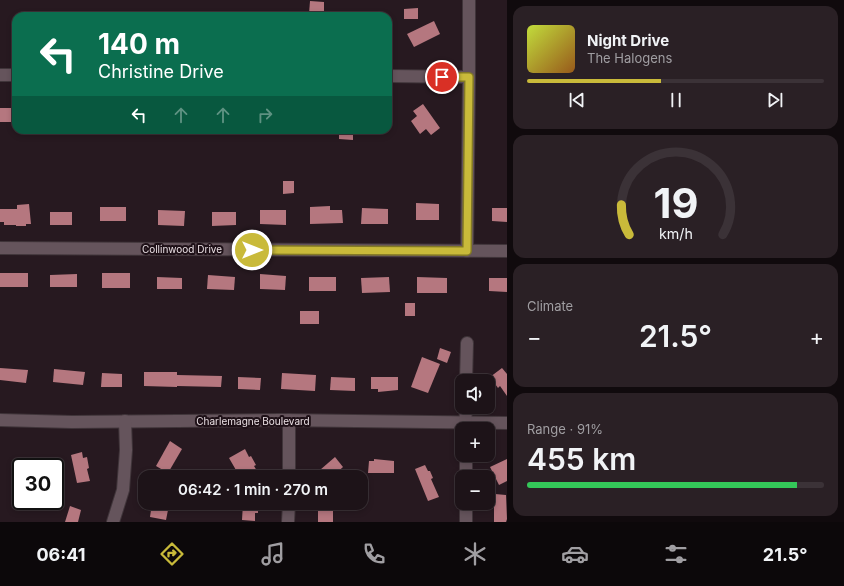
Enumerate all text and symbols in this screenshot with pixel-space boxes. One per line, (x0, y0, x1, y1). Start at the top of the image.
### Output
text: 140 m (98, 27, 180, 61)
icon: left (32, 28, 84, 80)
text: Night Drive (587, 31, 669, 50)
text: The Halogens (587, 50, 672, 66)
pin (425, 60, 459, 94)
text: Christine Drive (98, 61, 224, 82)
icon: arrive (431, 66, 453, 88)
icon: previous (566, 89, 588, 111)
icon: pause (665, 89, 687, 111)
icon: next (764, 89, 786, 111)
icon: left (128, 104, 150, 126)
icon: ahead (170, 104, 192, 126)
icon: ahead (212, 104, 234, 126)
icon: right (254, 104, 276, 126)
text: 19 (653, 177, 698, 227)
text: km/h (659, 224, 692, 241)
position arrow (231, 229, 273, 271)
street label: Collinwood Drive (142, 243, 222, 255)
text: Climate (527, 298, 573, 314)
text: 21.5° (639, 318, 712, 354)
text: − (527, 324, 542, 350)
text: + (809, 324, 824, 350)
map controls (455, 374, 495, 510)
button: sound (455, 374, 495, 414)
street label: Charlemagne Boulevard (196, 415, 310, 427)
text: Range · 91% (527, 421, 603, 437)
button: + (455, 422, 495, 462)
text: 455 km (527, 441, 636, 477)
speed limit sign: 30 (12, 458, 64, 510)
button: − (455, 470, 495, 510)
text: 06:42 · 1 min · 270 m (178, 480, 328, 499)
icon: directions (158, 540, 186, 568)
icon: music (259, 540, 287, 568)
icon: phone (360, 540, 388, 568)
icon: climate (461, 540, 489, 568)
icon: car (561, 540, 589, 568)
icon: filters (662, 540, 690, 568)
text: 06:41 (36, 544, 85, 565)
text: 21.5° (763, 544, 808, 565)

